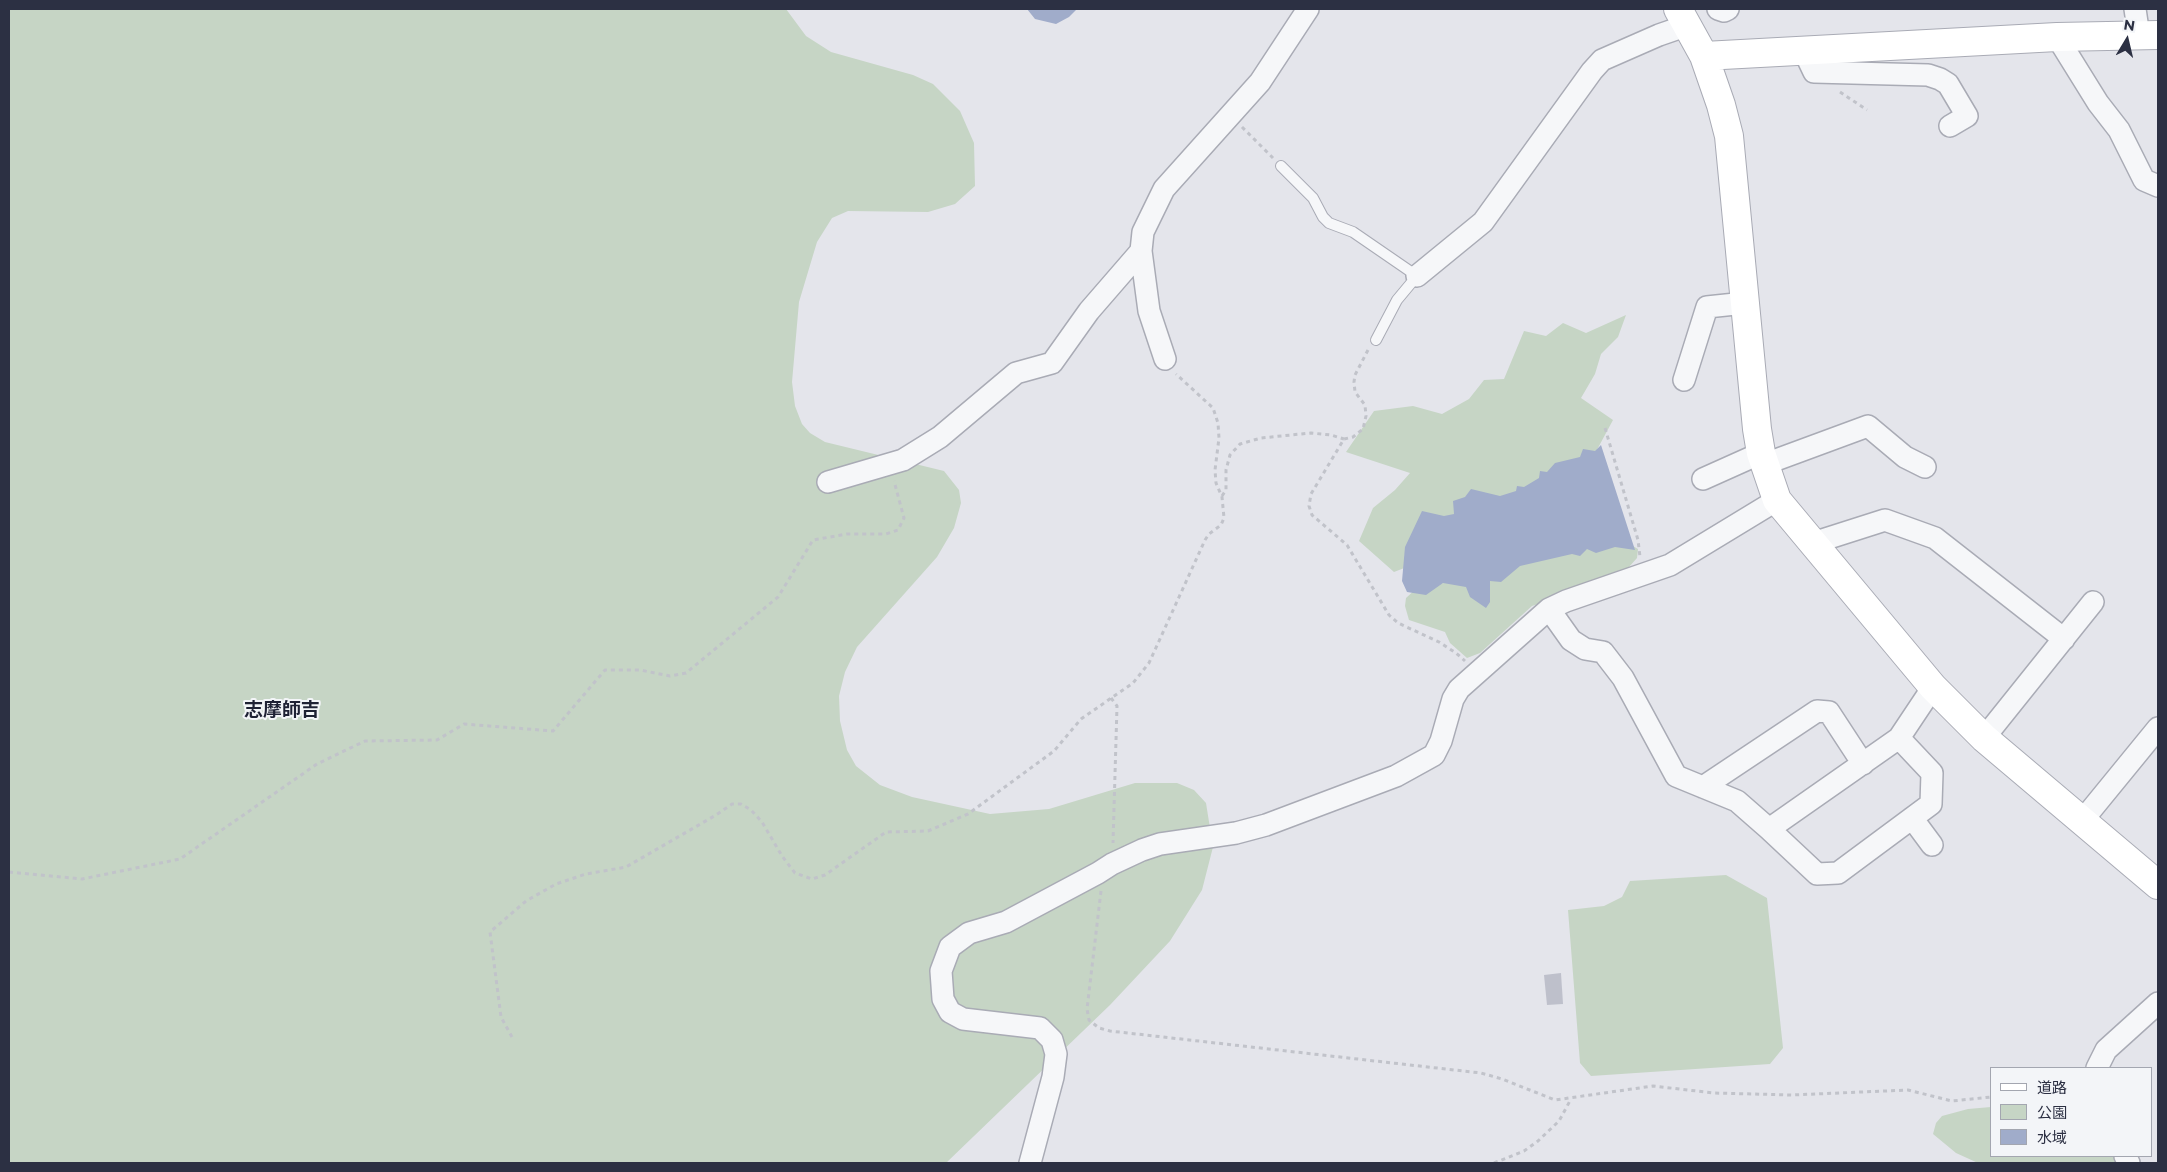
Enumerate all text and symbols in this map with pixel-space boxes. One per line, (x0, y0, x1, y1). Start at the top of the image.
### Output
north arrow (2102, 15, 2152, 65)
text: N (2122, 15, 2136, 35)
district label: 志摩師吉 (244, 699, 320, 721)
legend (1990, 1067, 2152, 1157)
text: 道路 (2037, 1078, 2067, 1097)
text: 公園 (2037, 1103, 2067, 1122)
text: 水域 (2037, 1128, 2067, 1147)

